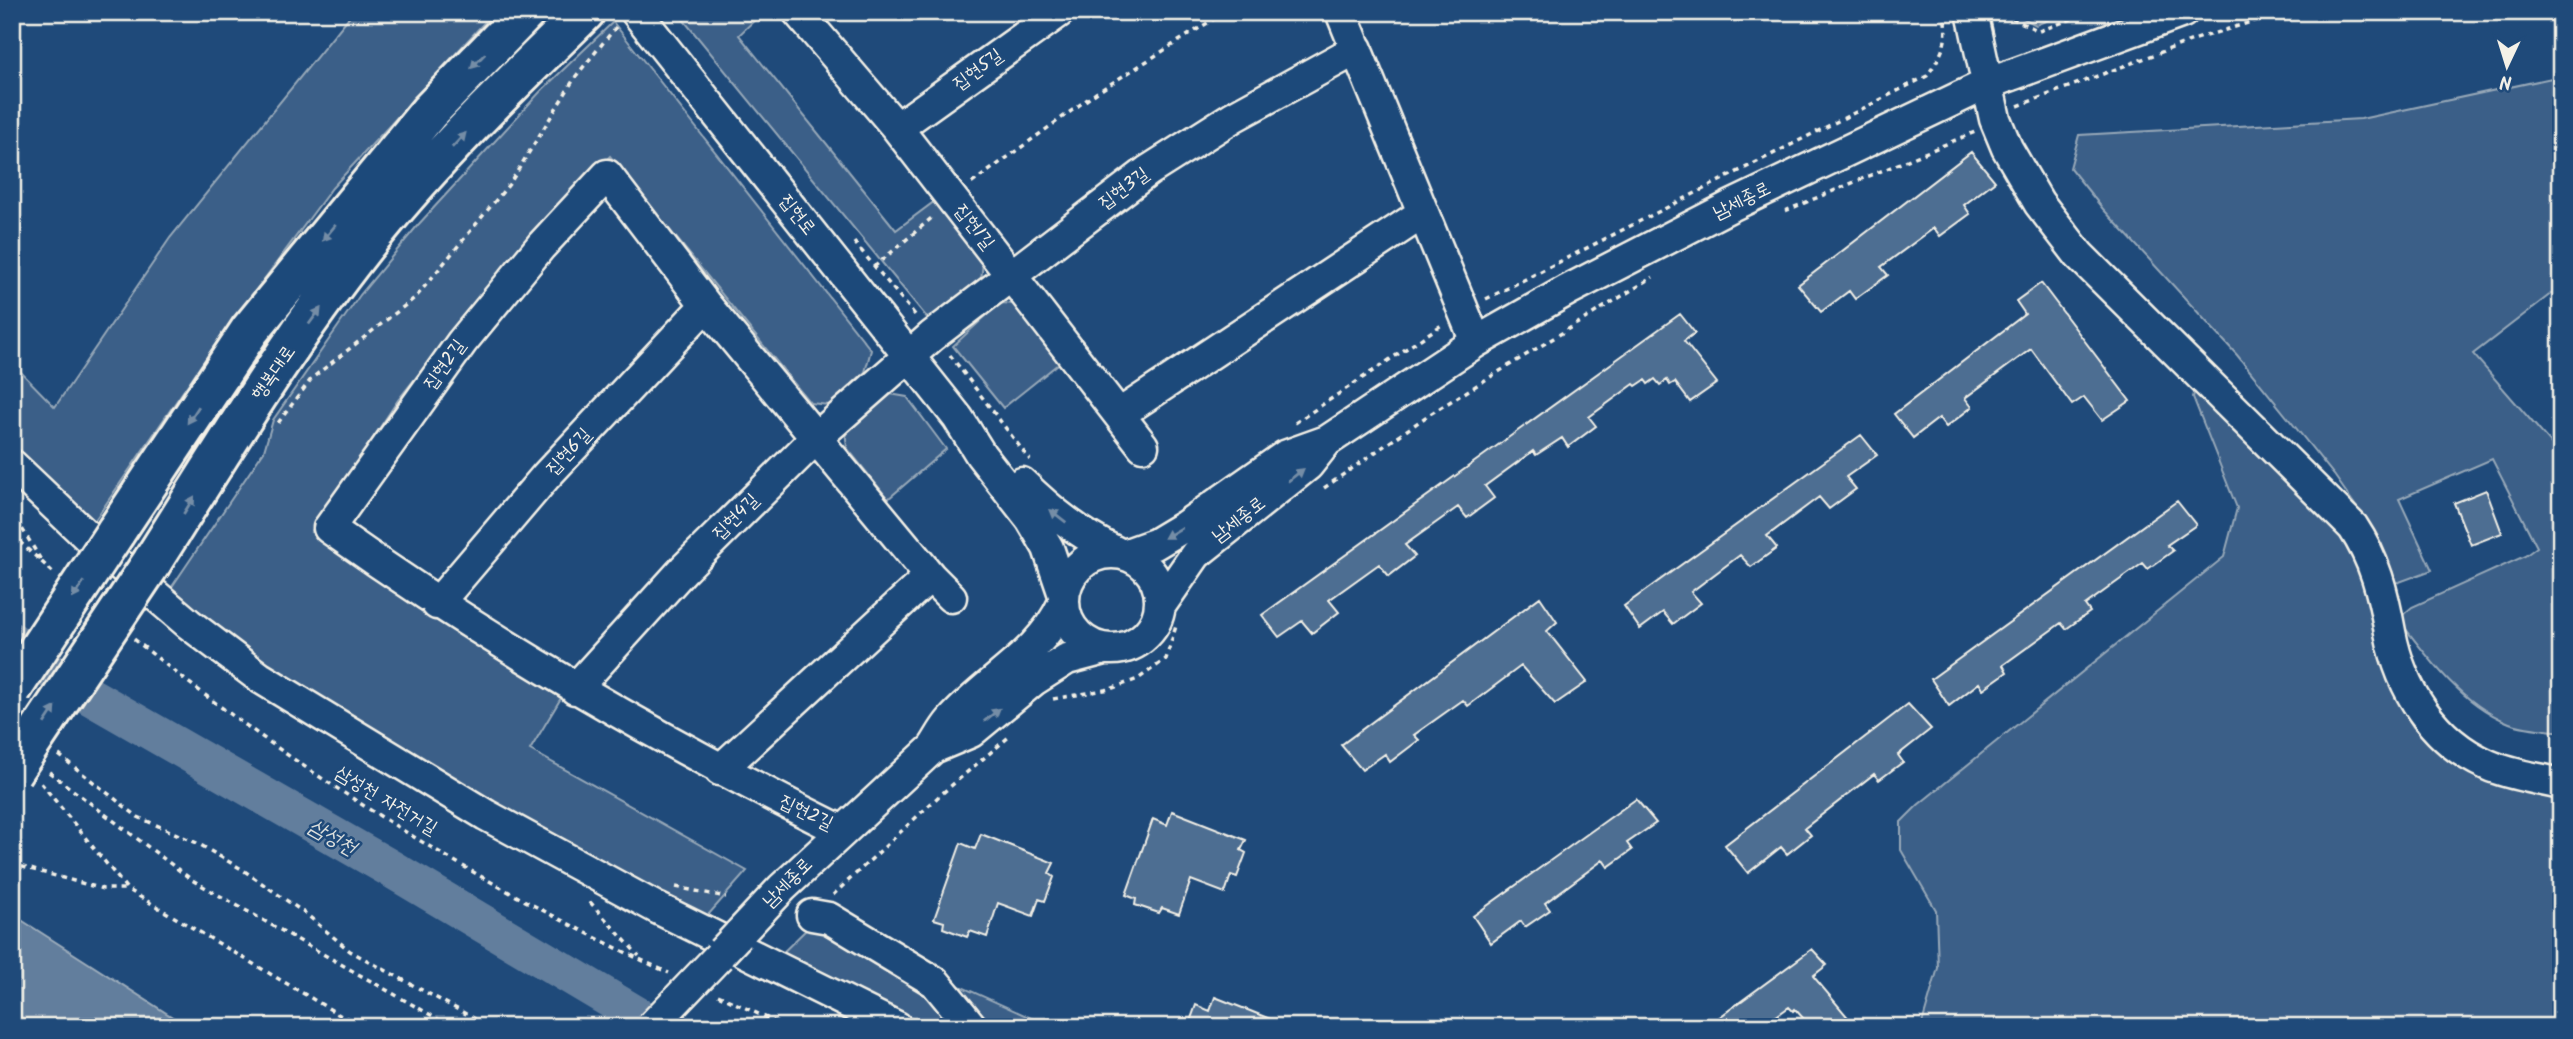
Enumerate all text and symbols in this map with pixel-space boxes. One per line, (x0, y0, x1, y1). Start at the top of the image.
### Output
north arrow (2472, 32, 2542, 102)
street label: 집현5길 (946, 41, 1010, 99)
one-way arrow (471, 52, 487, 69)
text: N (2499, 66, 2513, 96)
one-way arrow (451, 132, 467, 149)
street label: 집현3길 (1092, 160, 1156, 218)
street label: 남세종로 (1708, 174, 1776, 228)
street label: 집현로 (771, 188, 823, 242)
street label: 집현1길 (946, 197, 1002, 257)
one-way arrow (322, 224, 337, 242)
one-way arrow (308, 306, 322, 325)
street label: 집현2길 (416, 333, 474, 397)
street label: 행복대로 (244, 339, 304, 407)
one-way arrow (186, 406, 200, 424)
street label: 집현6길 (539, 421, 599, 483)
one-way arrow (1286, 467, 1304, 482)
street label: 집현4길 (705, 486, 767, 548)
street label: 남세종로 (1206, 489, 1272, 551)
one-way arrow (182, 495, 195, 514)
one-way arrow (1049, 509, 1067, 524)
one-way arrow (1164, 527, 1183, 540)
one-way arrow (71, 580, 84, 600)
one-way arrow (43, 706, 57, 724)
one-way arrow (983, 708, 1000, 723)
street label: 삼성천 자전거길 (331, 762, 441, 840)
street label: 집현2길 (774, 787, 838, 839)
water label: 삼성천 (304, 814, 360, 862)
street label: 남세종로 (756, 851, 820, 915)

